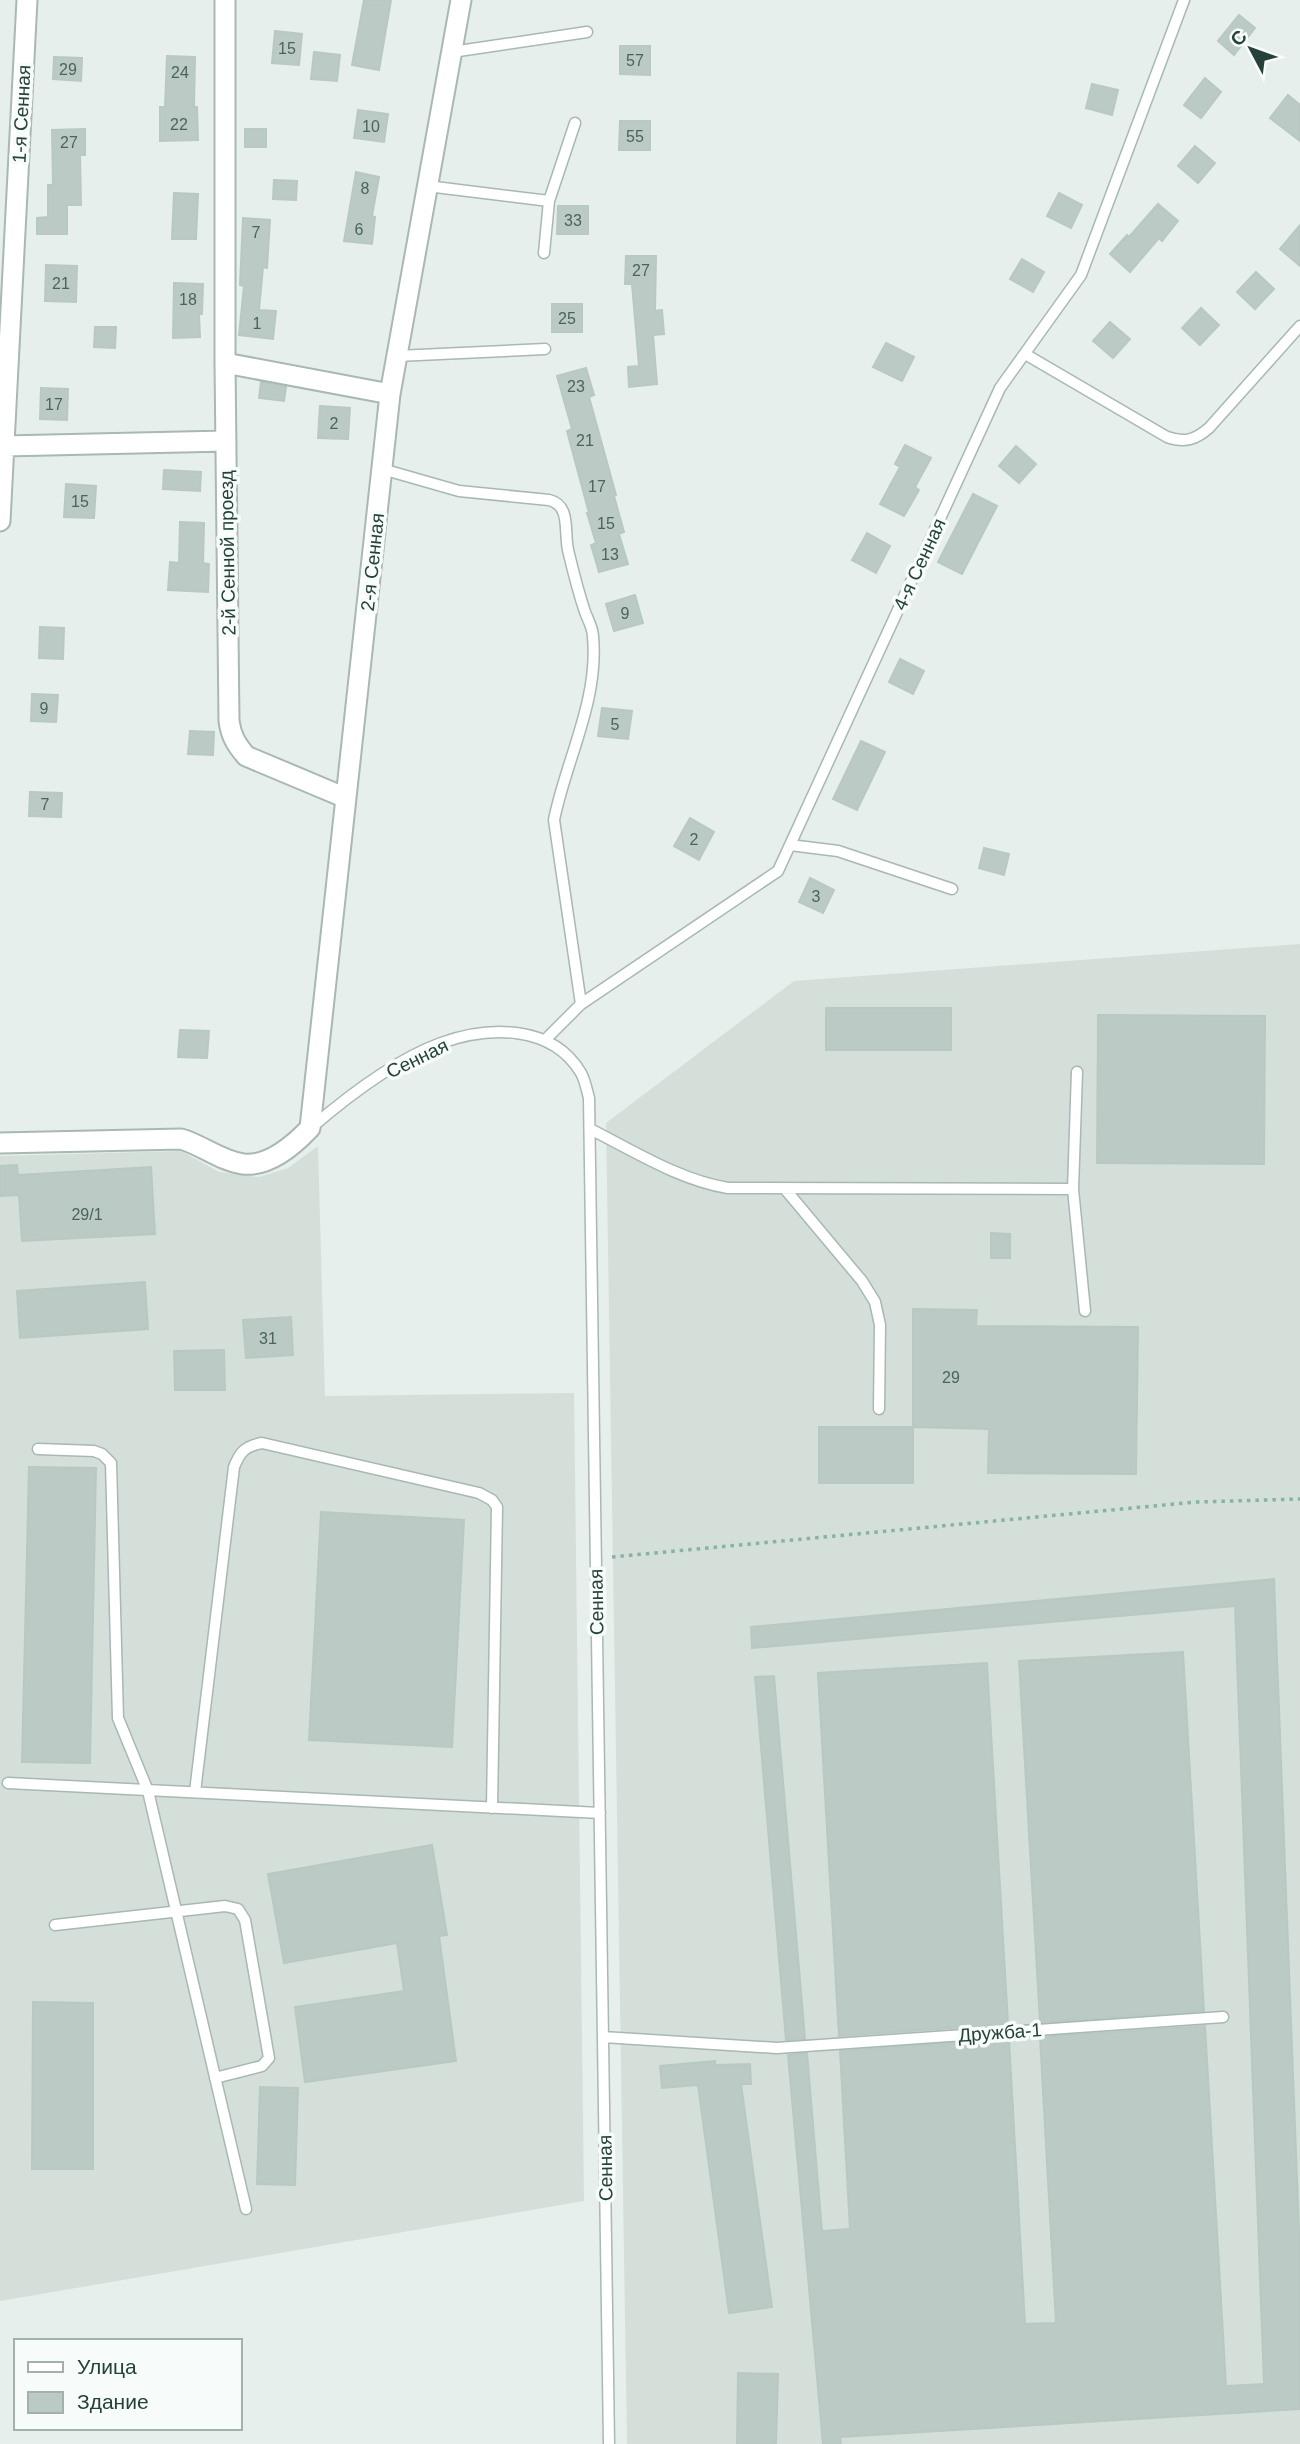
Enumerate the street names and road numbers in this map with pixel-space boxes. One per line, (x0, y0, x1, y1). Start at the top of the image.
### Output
street label: 1-я Сенная (8, 64, 35, 164)
street label: 2-й Сенной проезд (216, 470, 239, 636)
street label: 2-я Сенная (357, 512, 388, 612)
street label: 4-я Сенная (889, 515, 950, 613)
street label: Сенная (383, 1035, 452, 1082)
street label: Сенная (585, 1569, 608, 1635)
street label: Дружба-1 (958, 2019, 1043, 2046)
street label: Сенная (594, 2135, 617, 2201)

